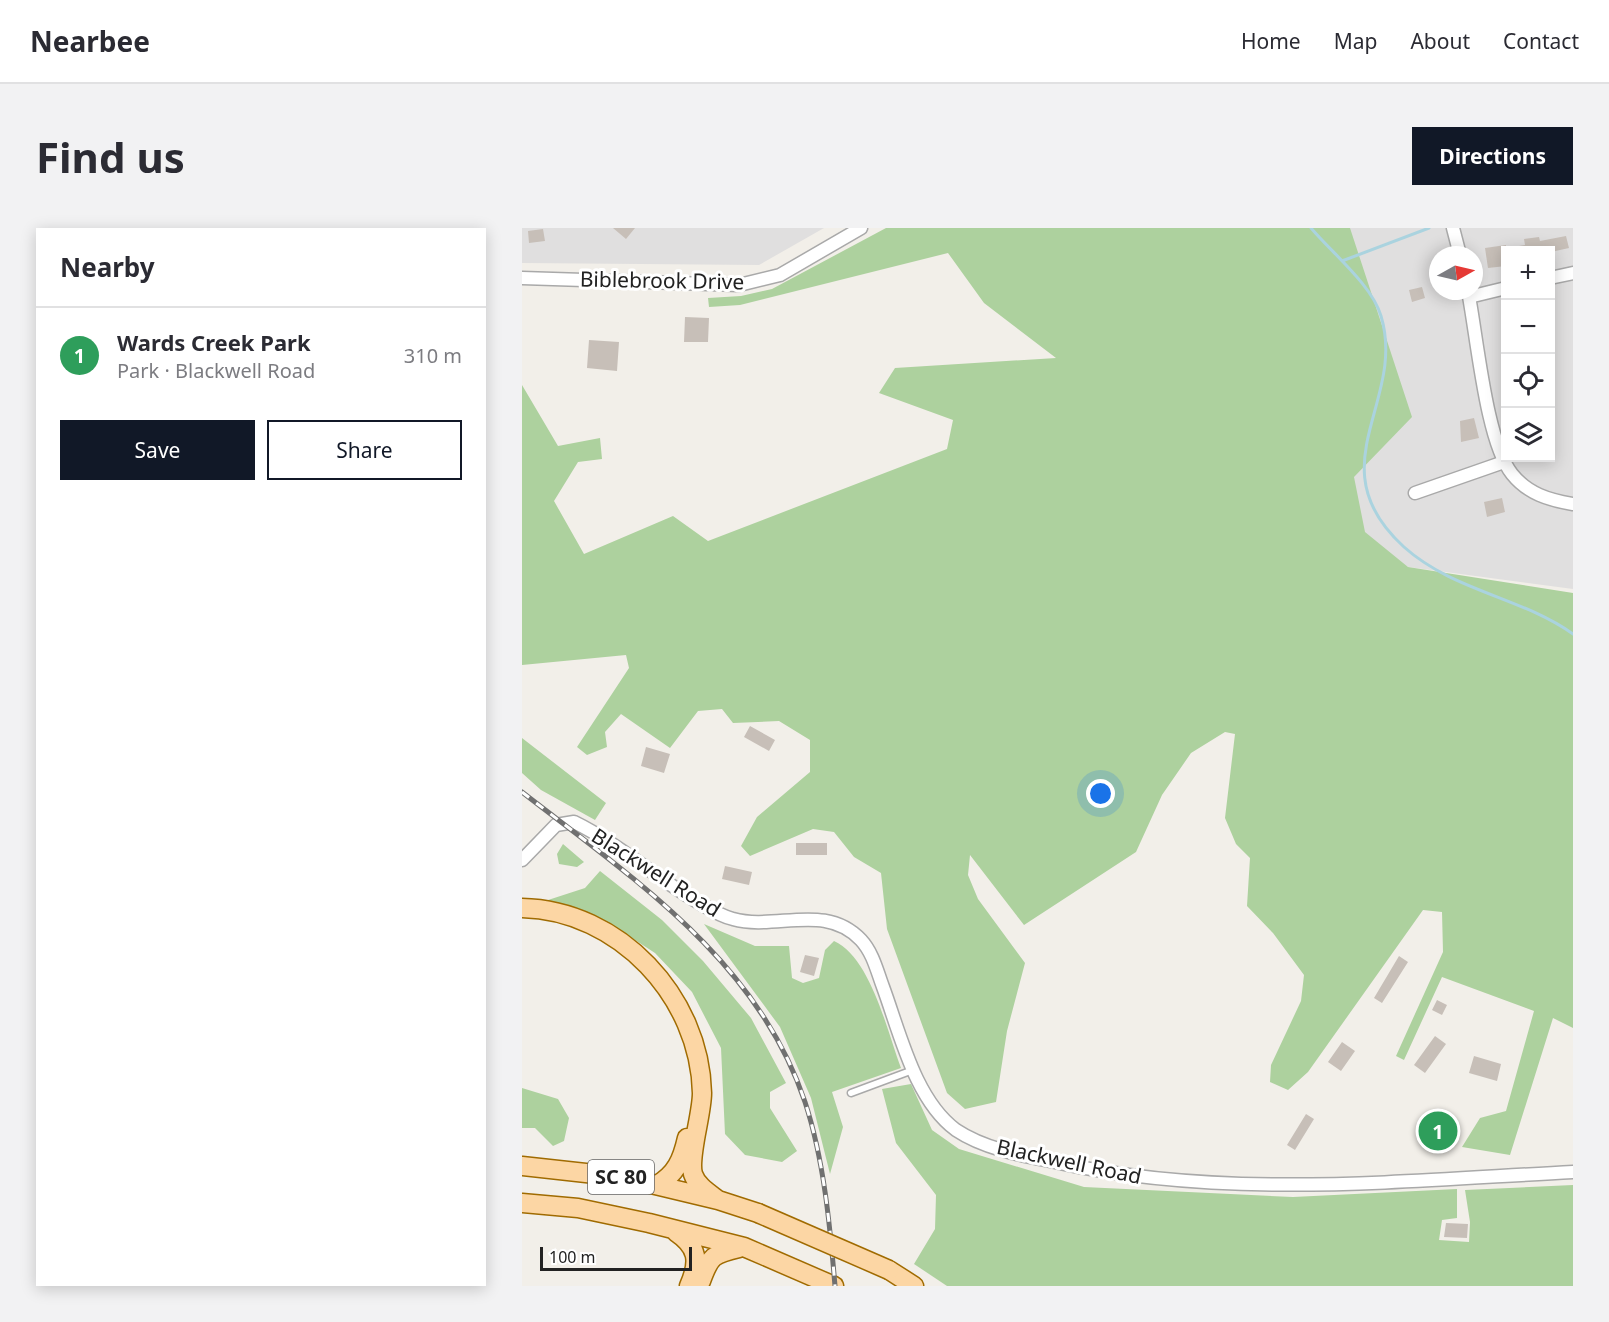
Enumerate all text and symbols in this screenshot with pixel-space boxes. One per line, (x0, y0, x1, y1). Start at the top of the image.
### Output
text: Nearbee (30, 22, 150, 60)
text: Home (1241, 27, 1301, 55)
text: Map (1334, 27, 1377, 55)
text: About (1410, 27, 1470, 55)
text: Contact (1503, 27, 1579, 55)
button: Directions (1412, 127, 1573, 185)
text: Find us (36, 128, 185, 185)
north arrow (1429, 246, 1483, 300)
map controls (1501, 246, 1555, 462)
button: + (1501, 246, 1555, 300)
text: Nearby (60, 249, 155, 285)
street label: Biblebrook Drive (580, 265, 744, 295)
button: − (1501, 300, 1555, 354)
text: Wards Creek Park (117, 327, 311, 357)
text: 1 (74, 342, 85, 369)
text: 310 m (404, 342, 462, 369)
button: locate (1501, 354, 1555, 408)
text: Park · Blackwell Road (117, 357, 315, 384)
button: layers (1501, 408, 1555, 462)
button: Save (60, 420, 255, 480)
button: Share (267, 420, 462, 480)
your location (1086, 779, 1115, 808)
street label: Blackwell Road (587, 821, 726, 923)
pin: 1 (1418, 1108, 1458, 1154)
street label: Blackwell Road (994, 1132, 1144, 1190)
road number: SC 80 (588, 1160, 654, 1194)
scale bar (540, 1244, 692, 1272)
text: 100 m (549, 1246, 596, 1268)

